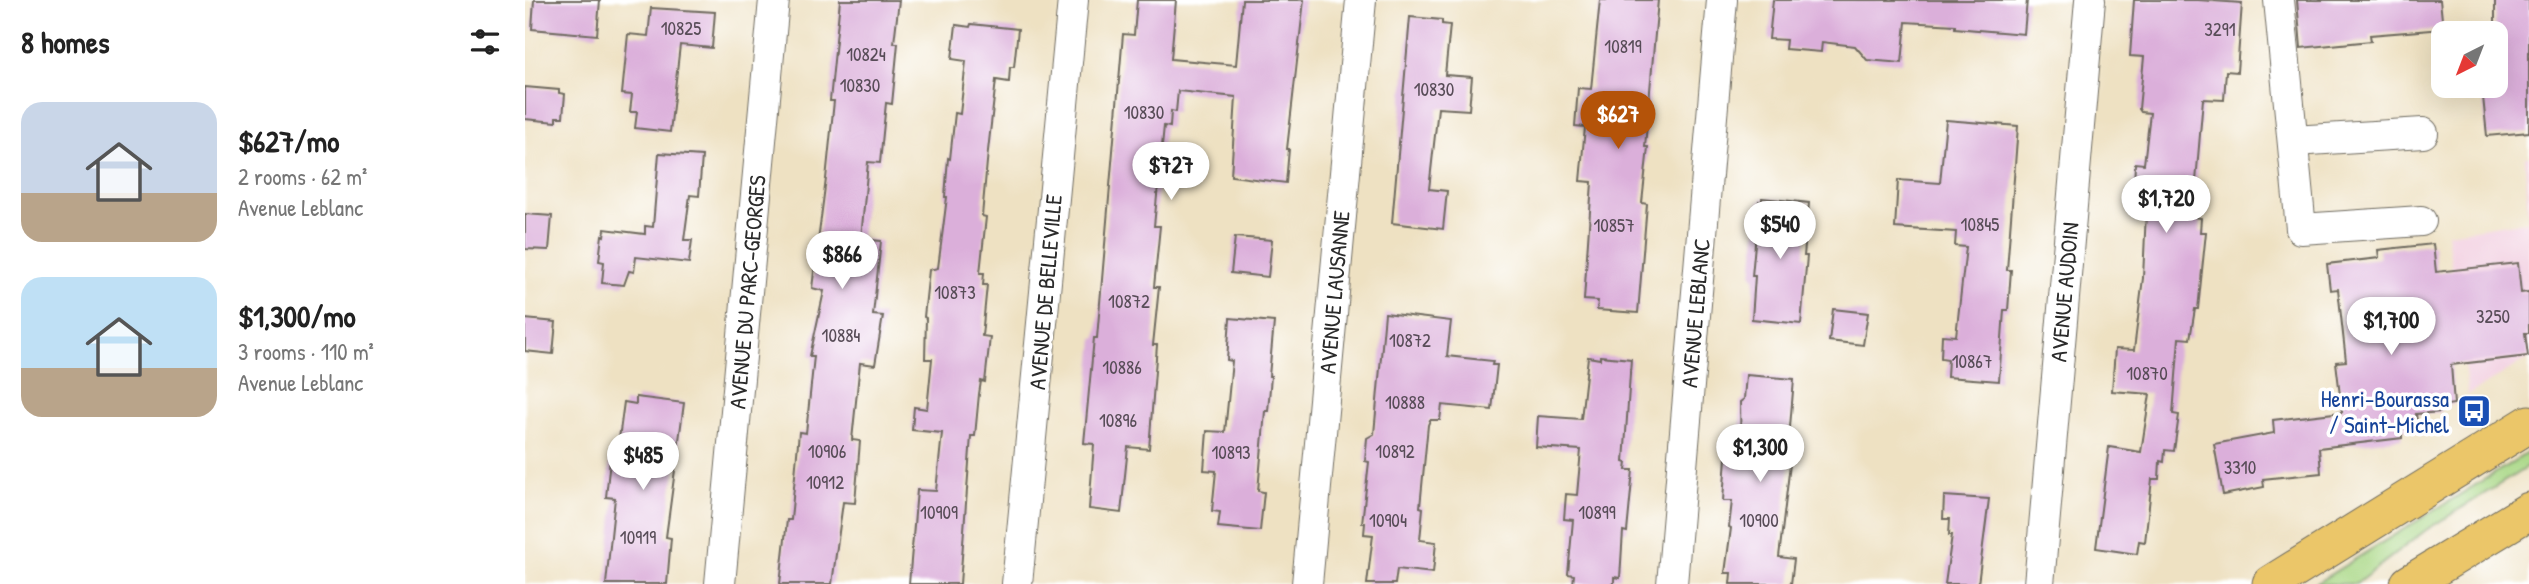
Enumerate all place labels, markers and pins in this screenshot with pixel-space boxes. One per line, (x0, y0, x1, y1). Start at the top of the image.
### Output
pin: $627 (1577, 92, 1659, 151)
pin: $727 (1130, 142, 1212, 202)
pin: $1,720 (2109, 176, 2223, 235)
pin: $540 (1739, 202, 1821, 261)
pin: $866 (801, 232, 883, 291)
pin: $1,700 (2334, 298, 2448, 357)
place label: Henri-Bourassa / Saint-Michel (2321, 383, 2450, 440)
bus stop icon: Henri-Bourassa / Saint-Michel (2455, 392, 2493, 430)
pin: $1,300 (1703, 424, 1817, 484)
pin: $485 (602, 433, 684, 492)

